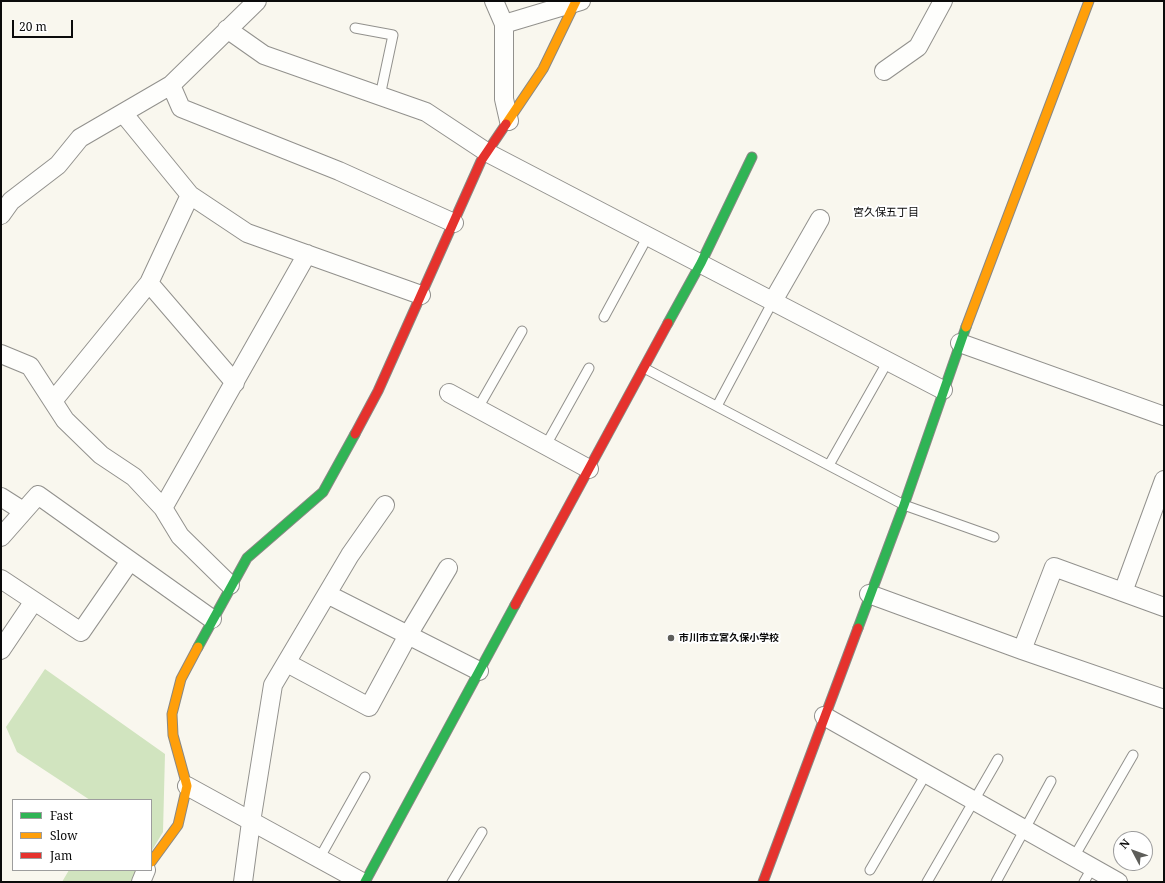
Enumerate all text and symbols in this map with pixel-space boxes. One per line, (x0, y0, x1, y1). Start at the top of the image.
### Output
scale bar (14, 12, 75, 38)
text: 20 m (19, 18, 47, 35)
district label: 宮久保五丁目 (853, 206, 919, 220)
place label: 市川市立宮久保小学校 (679, 632, 779, 644)
marker: 市川市立宮久保小学校 (666, 633, 676, 643)
legend (12, 799, 152, 871)
text: Fast (50, 807, 73, 824)
text: Slow (50, 827, 78, 844)
north arrow (1113, 831, 1153, 871)
text: N (1116, 835, 1133, 852)
text: Jam (50, 847, 72, 864)

